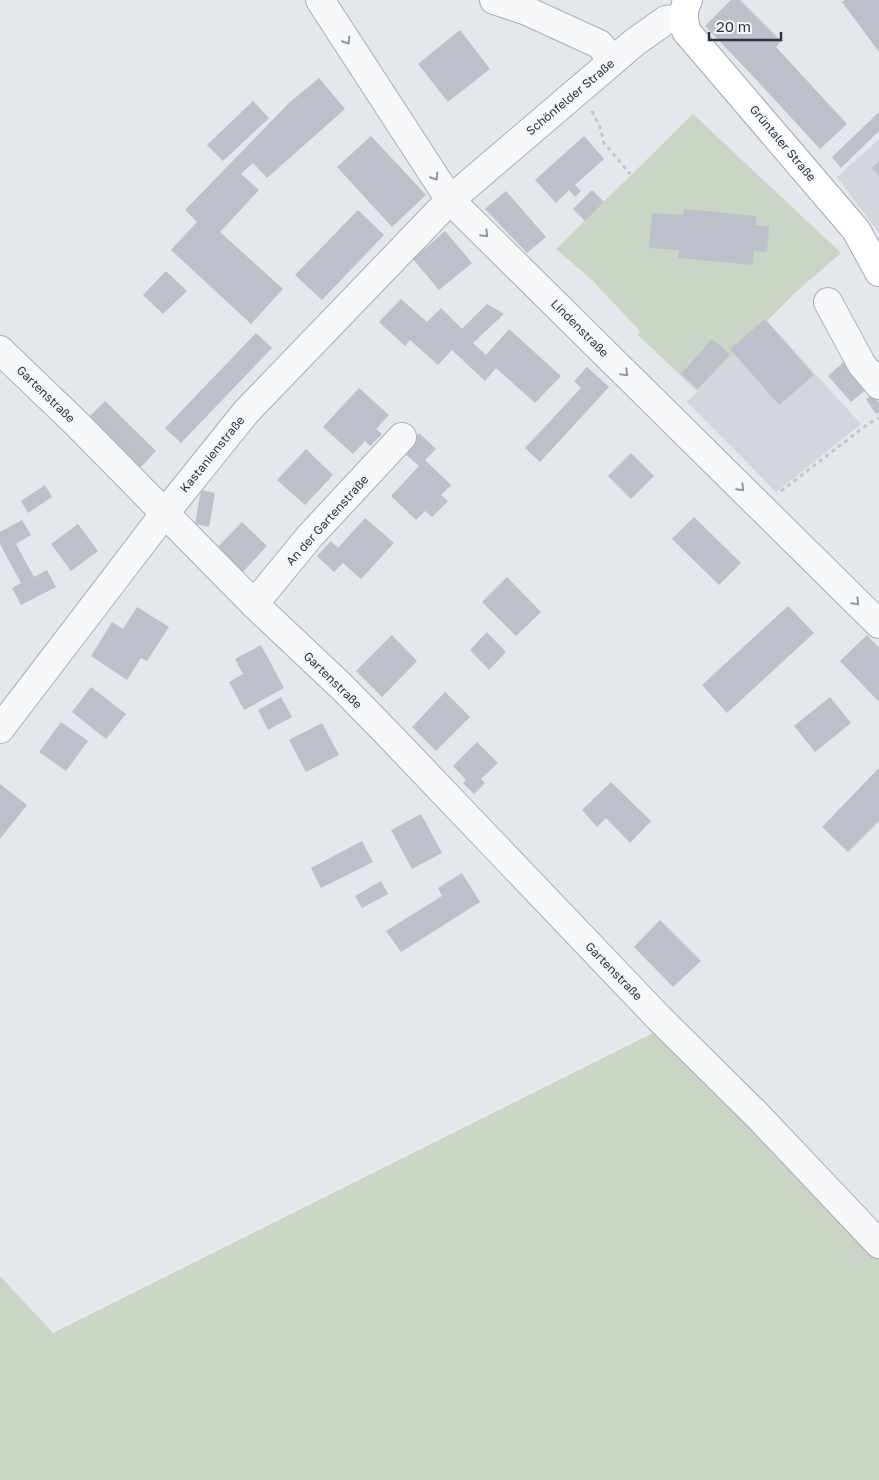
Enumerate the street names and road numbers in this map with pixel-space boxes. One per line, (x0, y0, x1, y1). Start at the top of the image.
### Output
street label: Schönfelder Straße (523, 56, 617, 138)
street label: Grüntaler Straße (747, 102, 819, 184)
street label: Lindenstraße (548, 296, 612, 360)
street label: Gartenstraße (14, 362, 78, 426)
street label: Kastanienstraße (177, 413, 248, 495)
street label: An der Gartenstraße (283, 472, 371, 568)
street label: Gartenstraße (301, 648, 365, 712)
street label: Gartenstraße (582, 939, 646, 1003)

